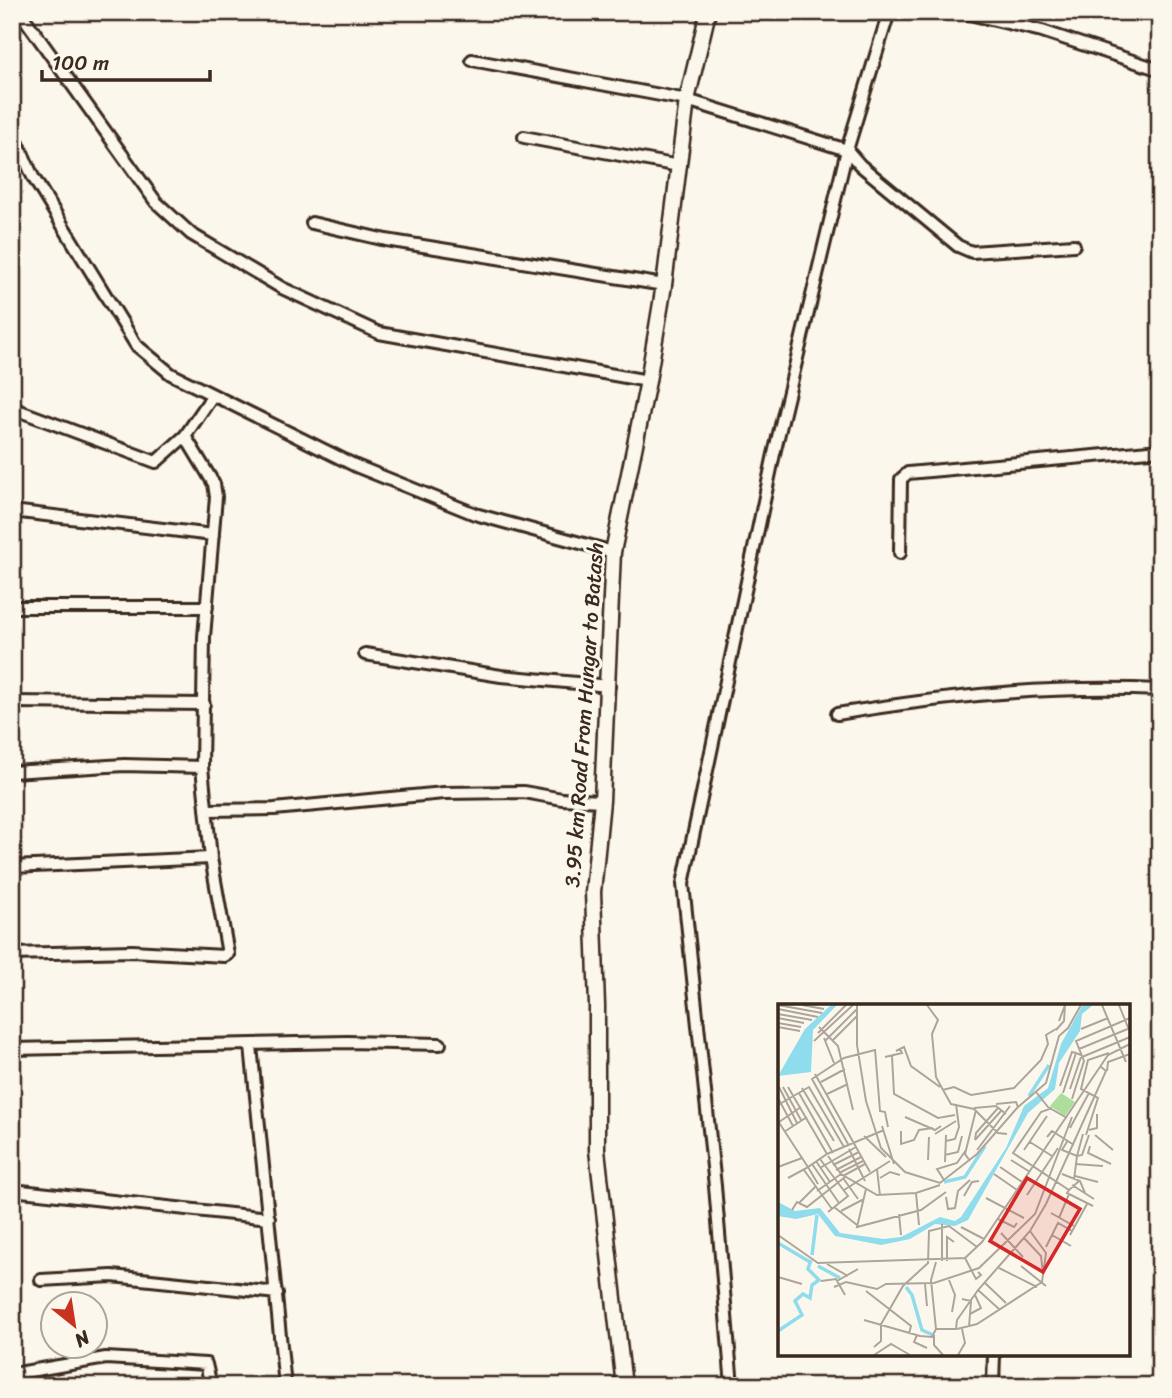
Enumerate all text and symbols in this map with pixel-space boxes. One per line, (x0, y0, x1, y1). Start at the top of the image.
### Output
scale bar (42, 38, 210, 82)
text: 100 m (52, 44, 109, 82)
street label: 3.95 km Road From Hungar to Batash (553, 541, 615, 889)
inset map (778, 1004, 1130, 1356)
north arrow (38, 1290, 108, 1360)
text: N (68, 1321, 97, 1357)

